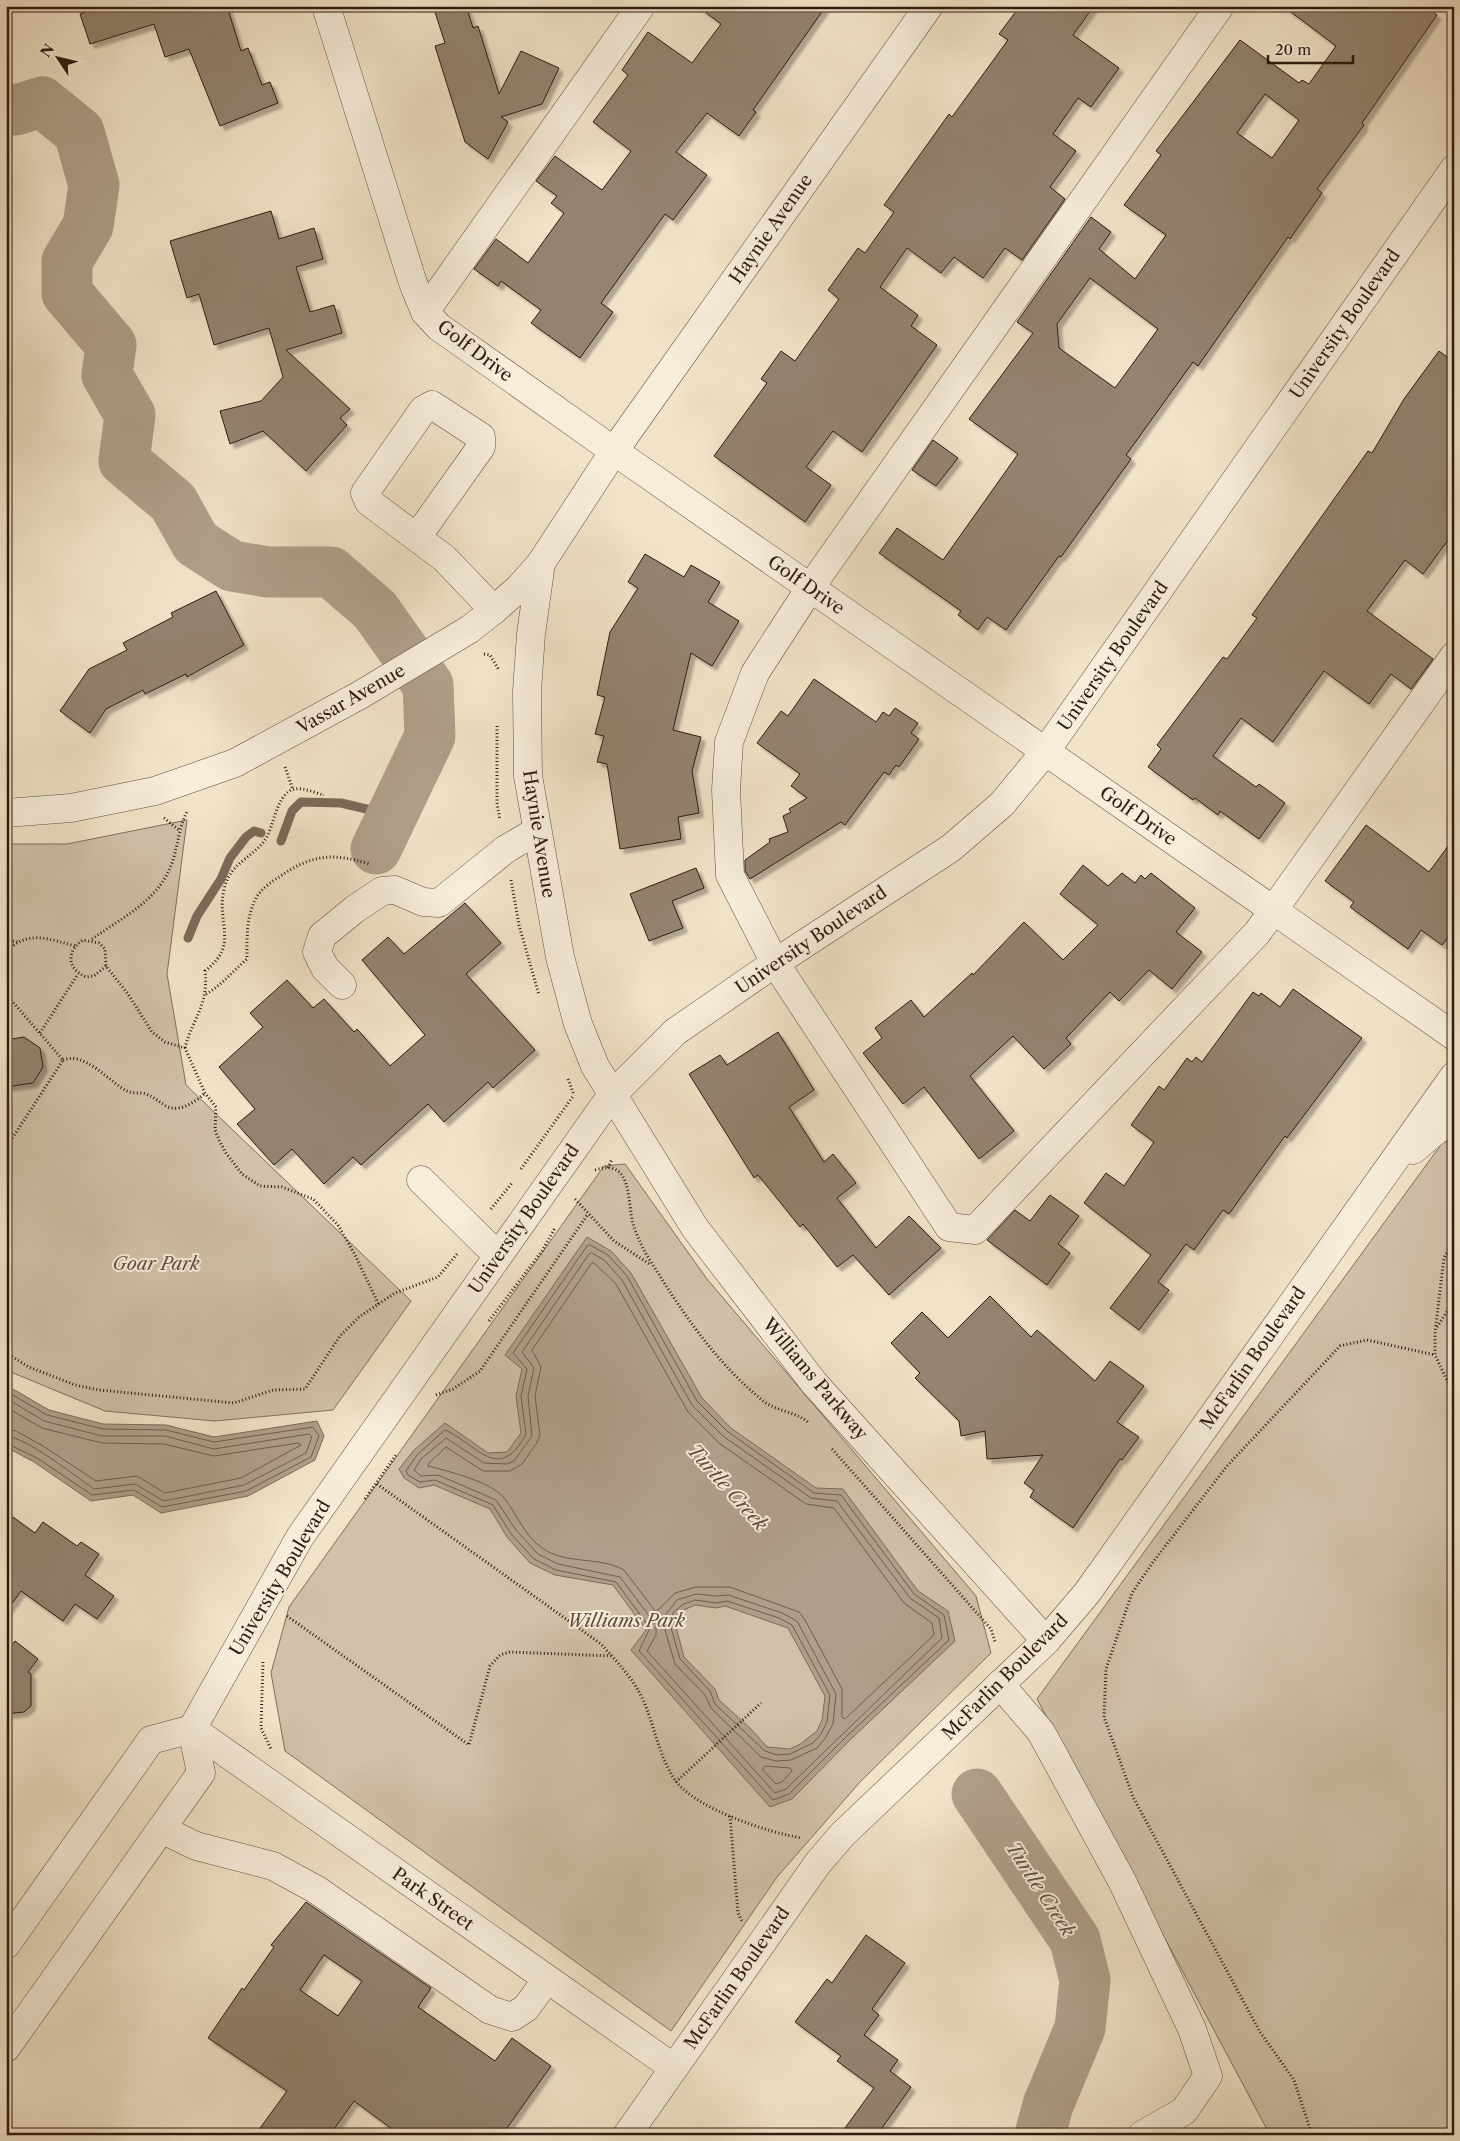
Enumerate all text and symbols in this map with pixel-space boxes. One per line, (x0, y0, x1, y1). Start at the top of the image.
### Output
north arrow (32, 32, 82, 82)
scale bar (1268, 32, 1352, 64)
text: N (36, 40, 58, 61)
text: 20 m (1275, 40, 1311, 59)
street label: Haynie Avenue (725, 170, 817, 288)
street label: University Boulevard (1285, 245, 1405, 403)
street label: Golf Drive (433, 315, 517, 387)
street label: Golf Drive (763, 550, 849, 620)
street label: University Boulevard (1053, 577, 1173, 735)
street label: Vassar Avenue (292, 659, 409, 739)
street label: Haynie Avenue (518, 768, 560, 900)
street label: Golf Drive (1095, 781, 1181, 851)
street label: University Boulevard (731, 881, 891, 999)
street label: University Boulevard (464, 1140, 584, 1298)
park label: Goar Park (112, 1253, 200, 1275)
street label: McFarlin Boulevard (1196, 1282, 1311, 1434)
street label: Williams Parkway (757, 1313, 873, 1445)
water label: Turtle Creek (683, 1439, 773, 1535)
street label: University Boulevard (225, 1496, 335, 1660)
street label: McFarlin Boulevard (937, 1609, 1073, 1745)
park label: Williams Park (567, 1610, 686, 1632)
water label: Turtle Creek (1001, 1837, 1080, 1941)
street label: Park Street (388, 1863, 479, 1935)
street label: McFarlin Boulevard (680, 1902, 795, 2054)

